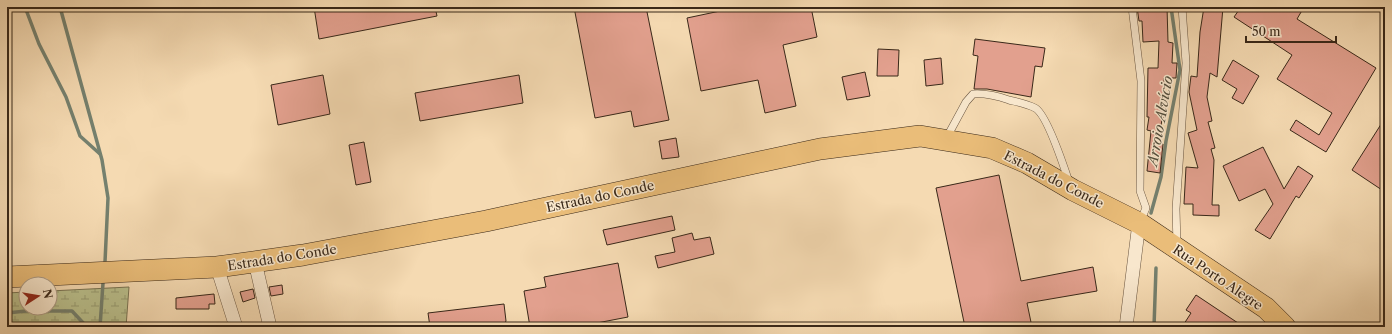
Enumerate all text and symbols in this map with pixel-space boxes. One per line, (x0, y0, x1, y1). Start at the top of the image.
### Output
scale bar (1246, 18, 1336, 44)
text: 50 m (1252, 24, 1281, 39)
water label: Arroio Alvício (1143, 74, 1177, 169)
street label: Estrada do Conde (1001, 147, 1107, 211)
street label: Estrada do Conde (544, 177, 656, 215)
street label: Estrada do Conde (226, 240, 338, 274)
street label: Rua Porto Alegre (1170, 241, 1266, 313)
north arrow (18, 276, 58, 316)
text: N (40, 288, 56, 300)

